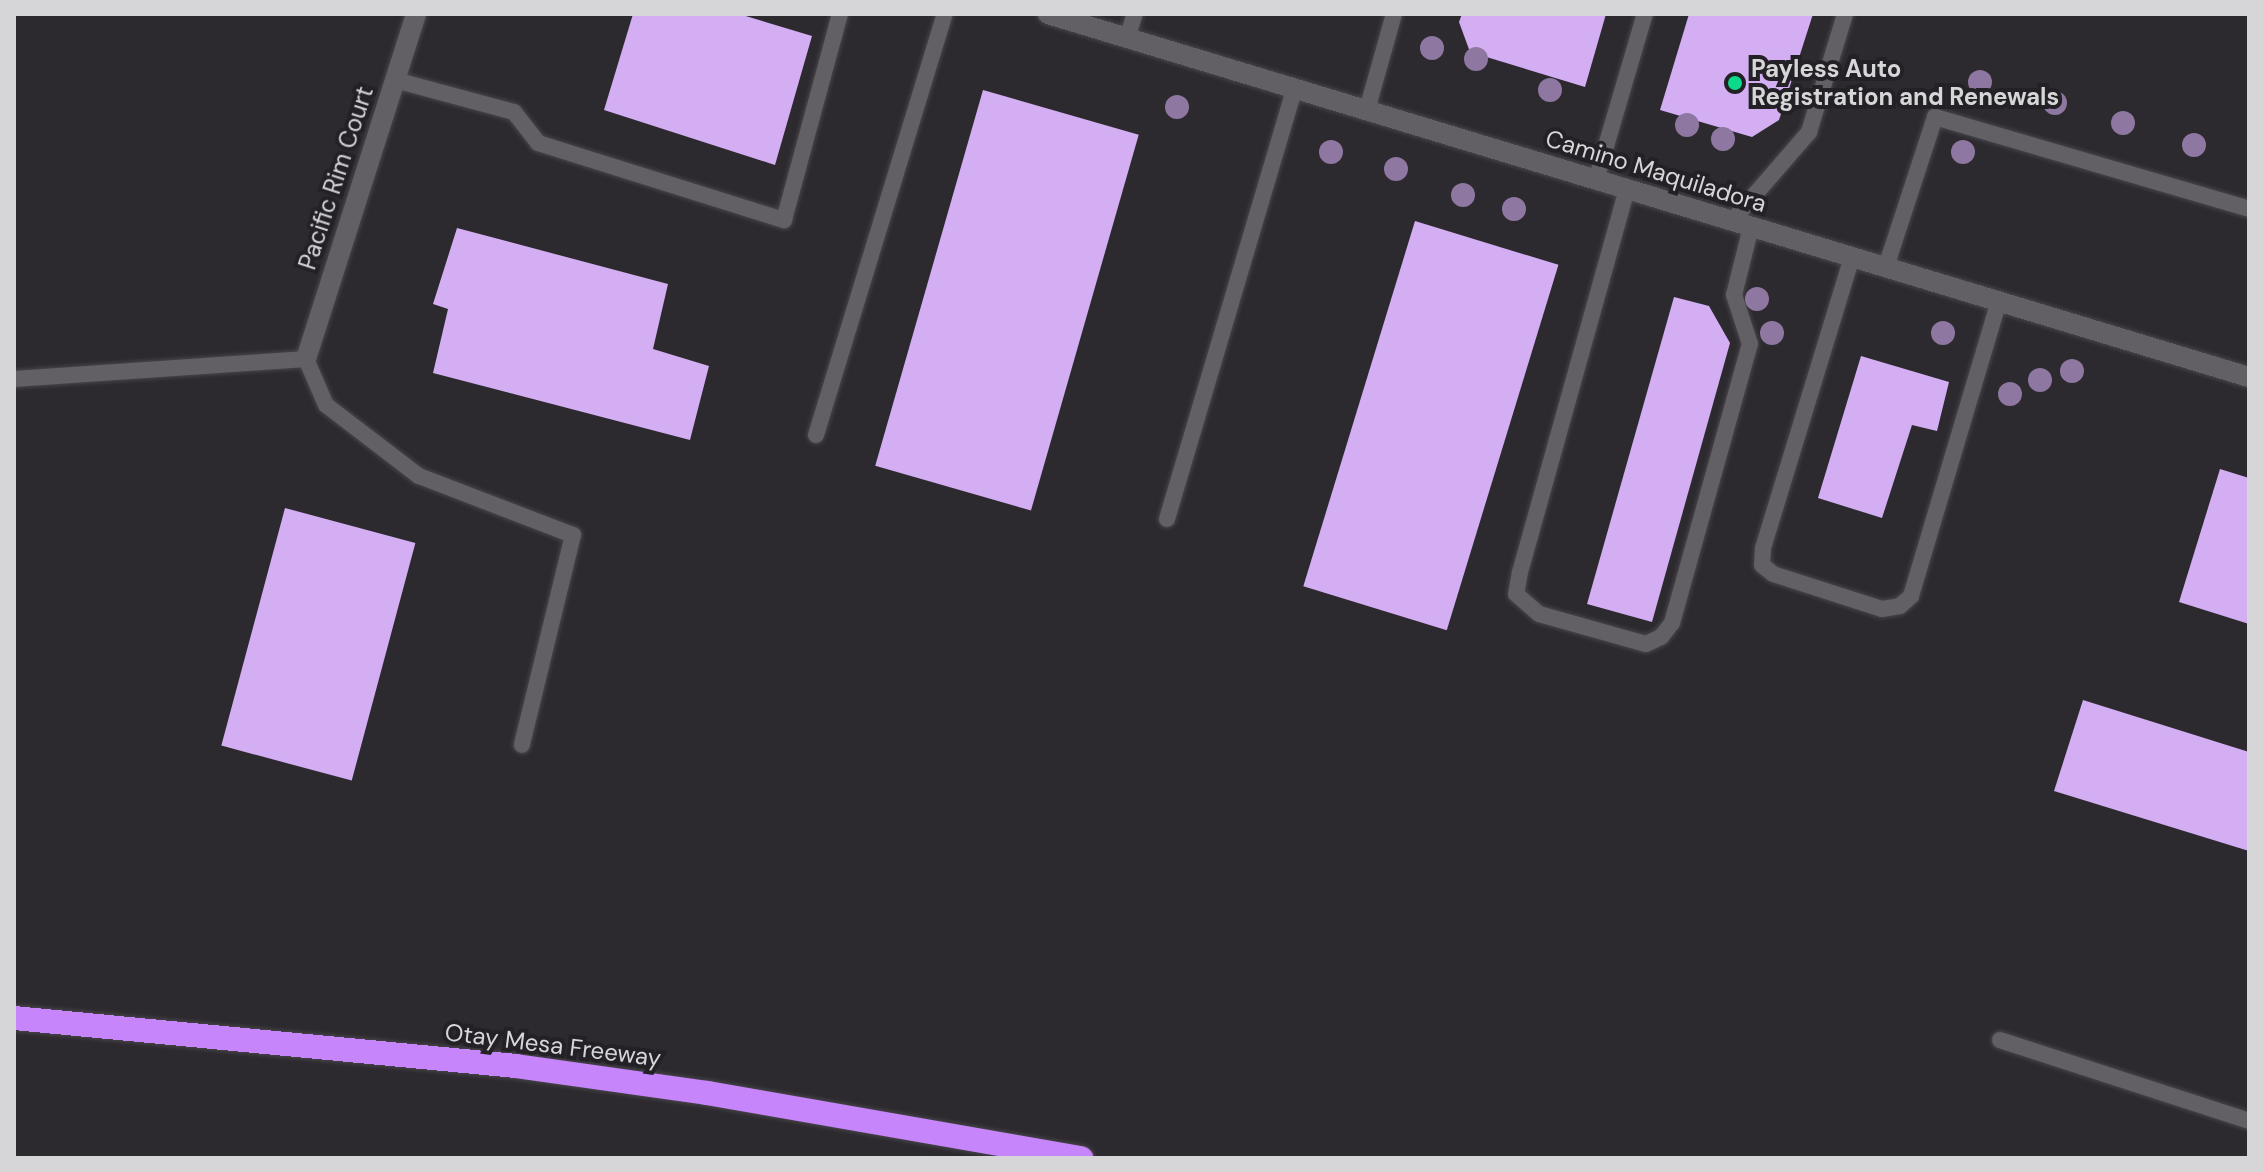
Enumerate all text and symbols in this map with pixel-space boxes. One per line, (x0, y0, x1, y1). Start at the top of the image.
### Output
place label: Payless Auto Registration and Renewals (1751, 55, 2059, 111)
marker: Payless Auto Registration and Renewals (1726, 74, 1744, 92)
street label: Pacific Rim Court (293, 83, 379, 273)
street label: Camino Maquiladora (1542, 124, 1770, 218)
street label: Otay Mesa Freeway (443, 1017, 663, 1073)

